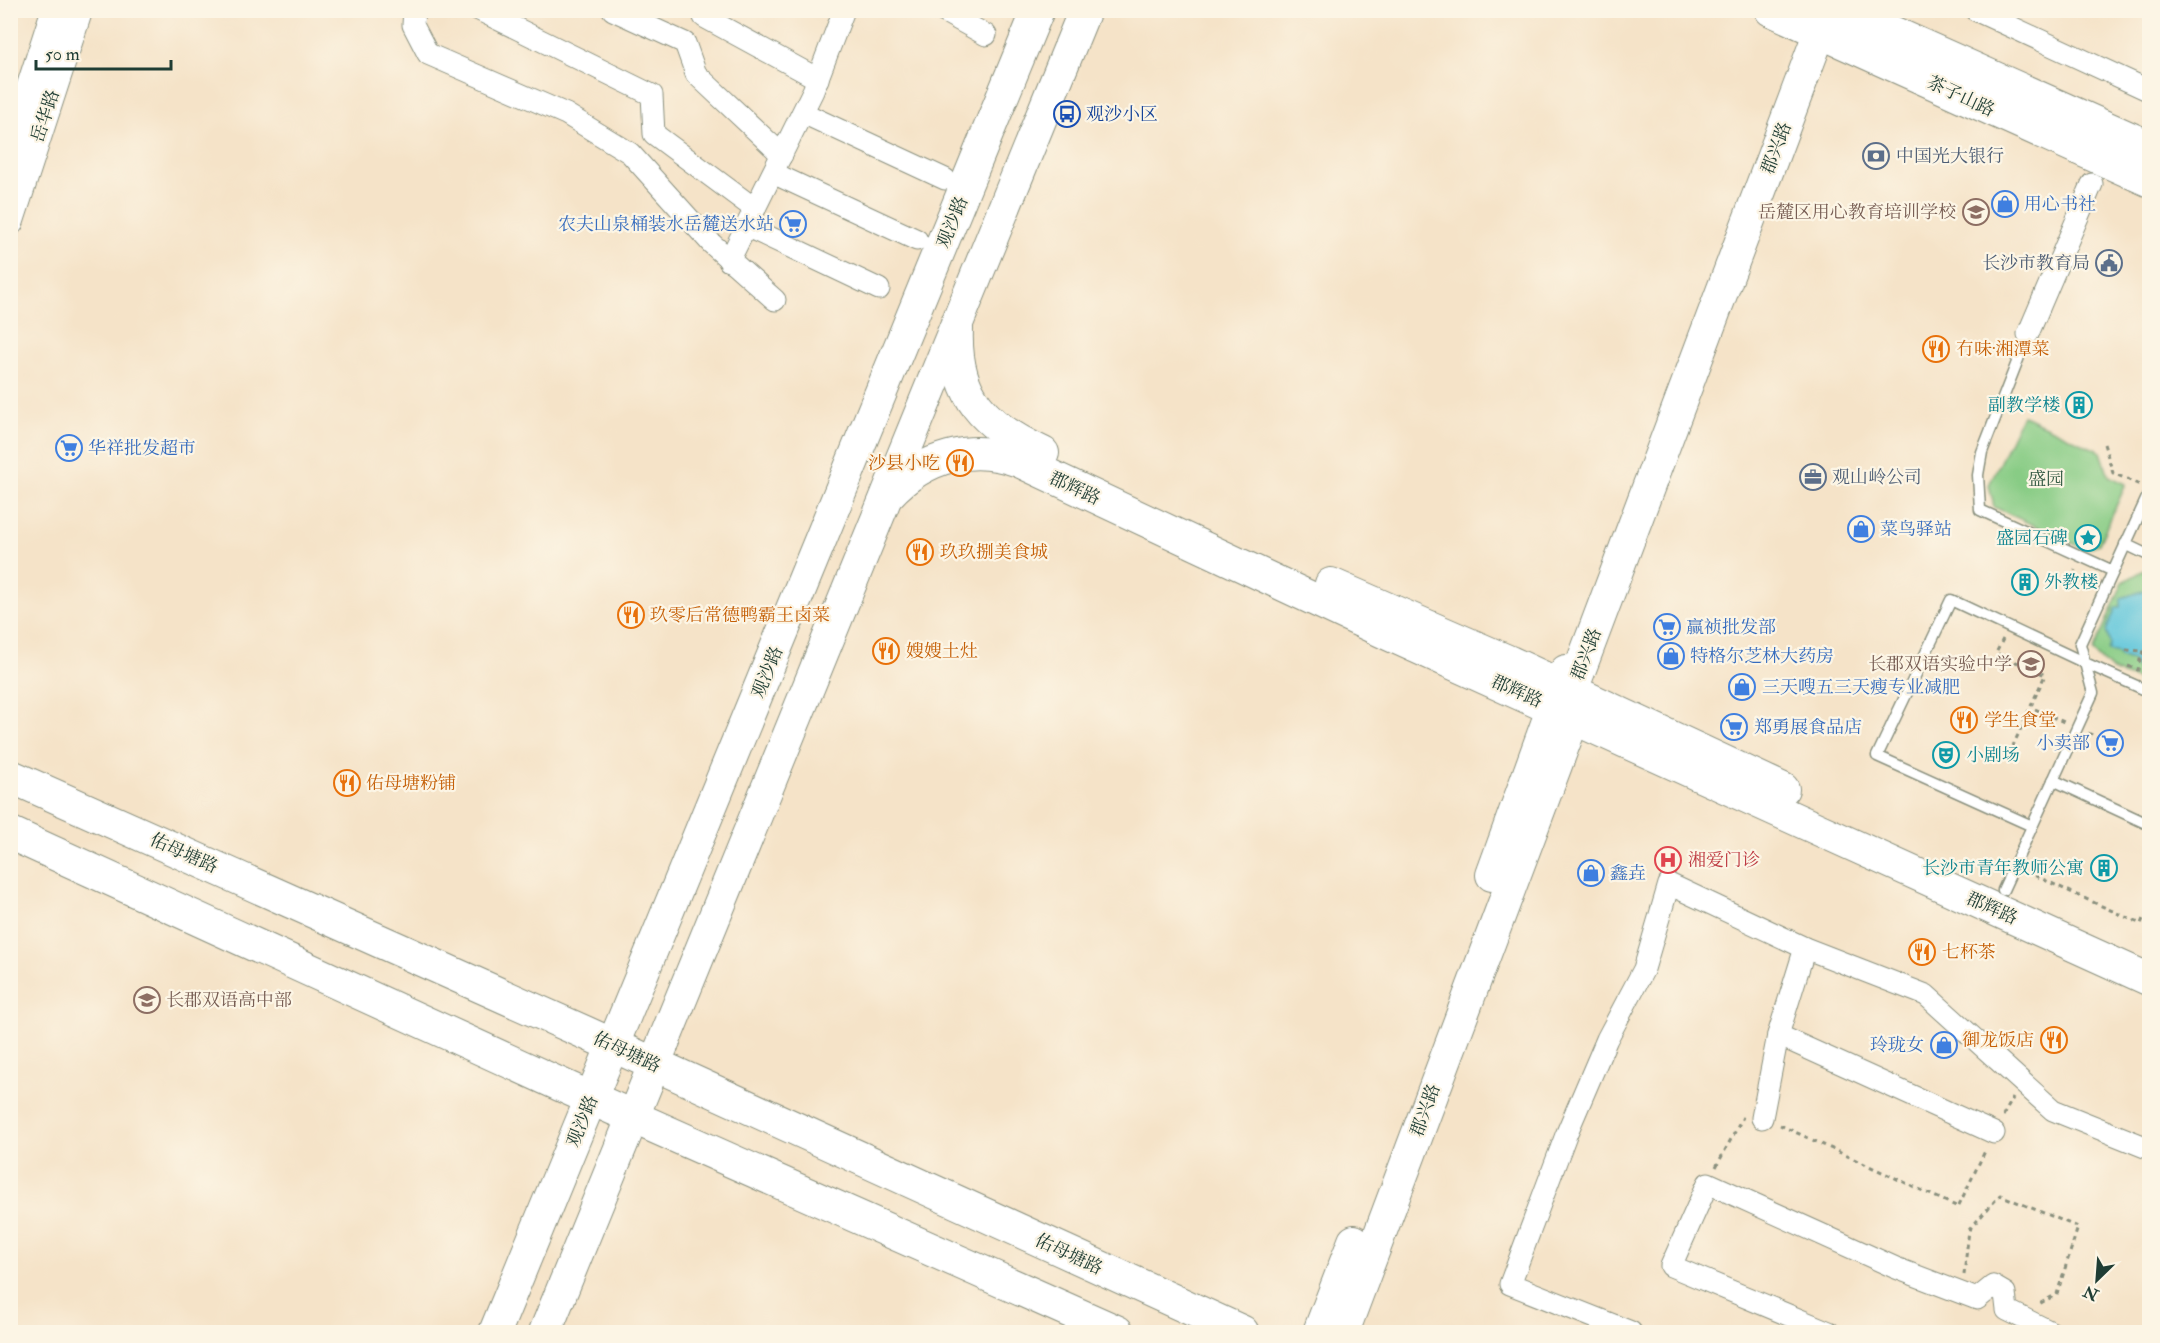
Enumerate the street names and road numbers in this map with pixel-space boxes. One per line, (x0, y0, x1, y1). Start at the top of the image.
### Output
street label: 茶子山路 (1923, 71, 1998, 122)
street label: 岳华路 (26, 87, 65, 145)
street label: 郡兴路 (1756, 119, 1797, 178)
street label: 观沙路 (932, 193, 973, 252)
street label: 郡辉路 (1045, 467, 1104, 510)
street label: 郡兴路 (1566, 625, 1607, 684)
street label: 观沙路 (747, 643, 788, 702)
street label: 郡辉路 (1487, 670, 1546, 713)
street label: 佑母塘路 (146, 828, 221, 879)
street label: 郡辉路 (1962, 887, 2021, 930)
street label: 佑母塘路 (589, 1027, 664, 1078)
street label: 郡兴路 (1405, 1081, 1446, 1139)
street label: 观沙路 (562, 1092, 603, 1151)
street label: 佑母塘路 (1031, 1229, 1106, 1280)

